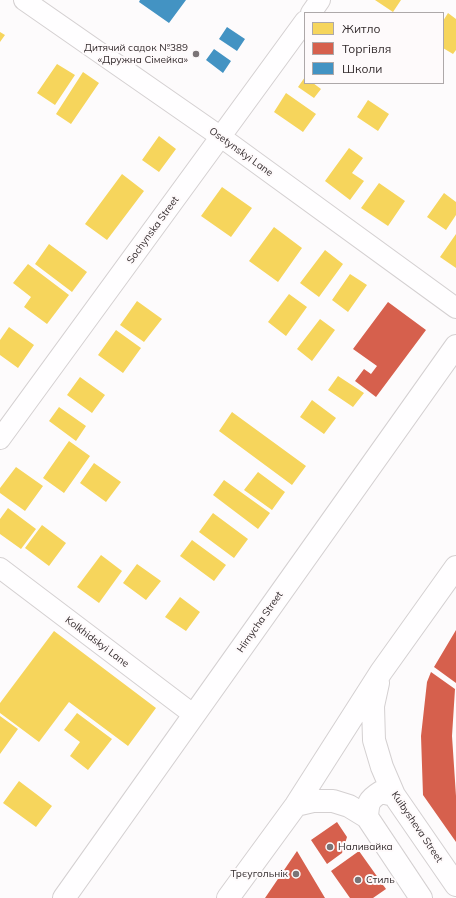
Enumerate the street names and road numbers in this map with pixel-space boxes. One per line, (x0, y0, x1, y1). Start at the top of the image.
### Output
street label: Osetynskyi Lane (207, 125, 275, 179)
street label: Sochynska Street (125, 194, 181, 266)
street label: Hirnycha Street (234, 589, 286, 655)
street label: Kolkhidskyi Lane (63, 614, 131, 670)
street label: Kuibysheva Street (389, 789, 445, 865)

